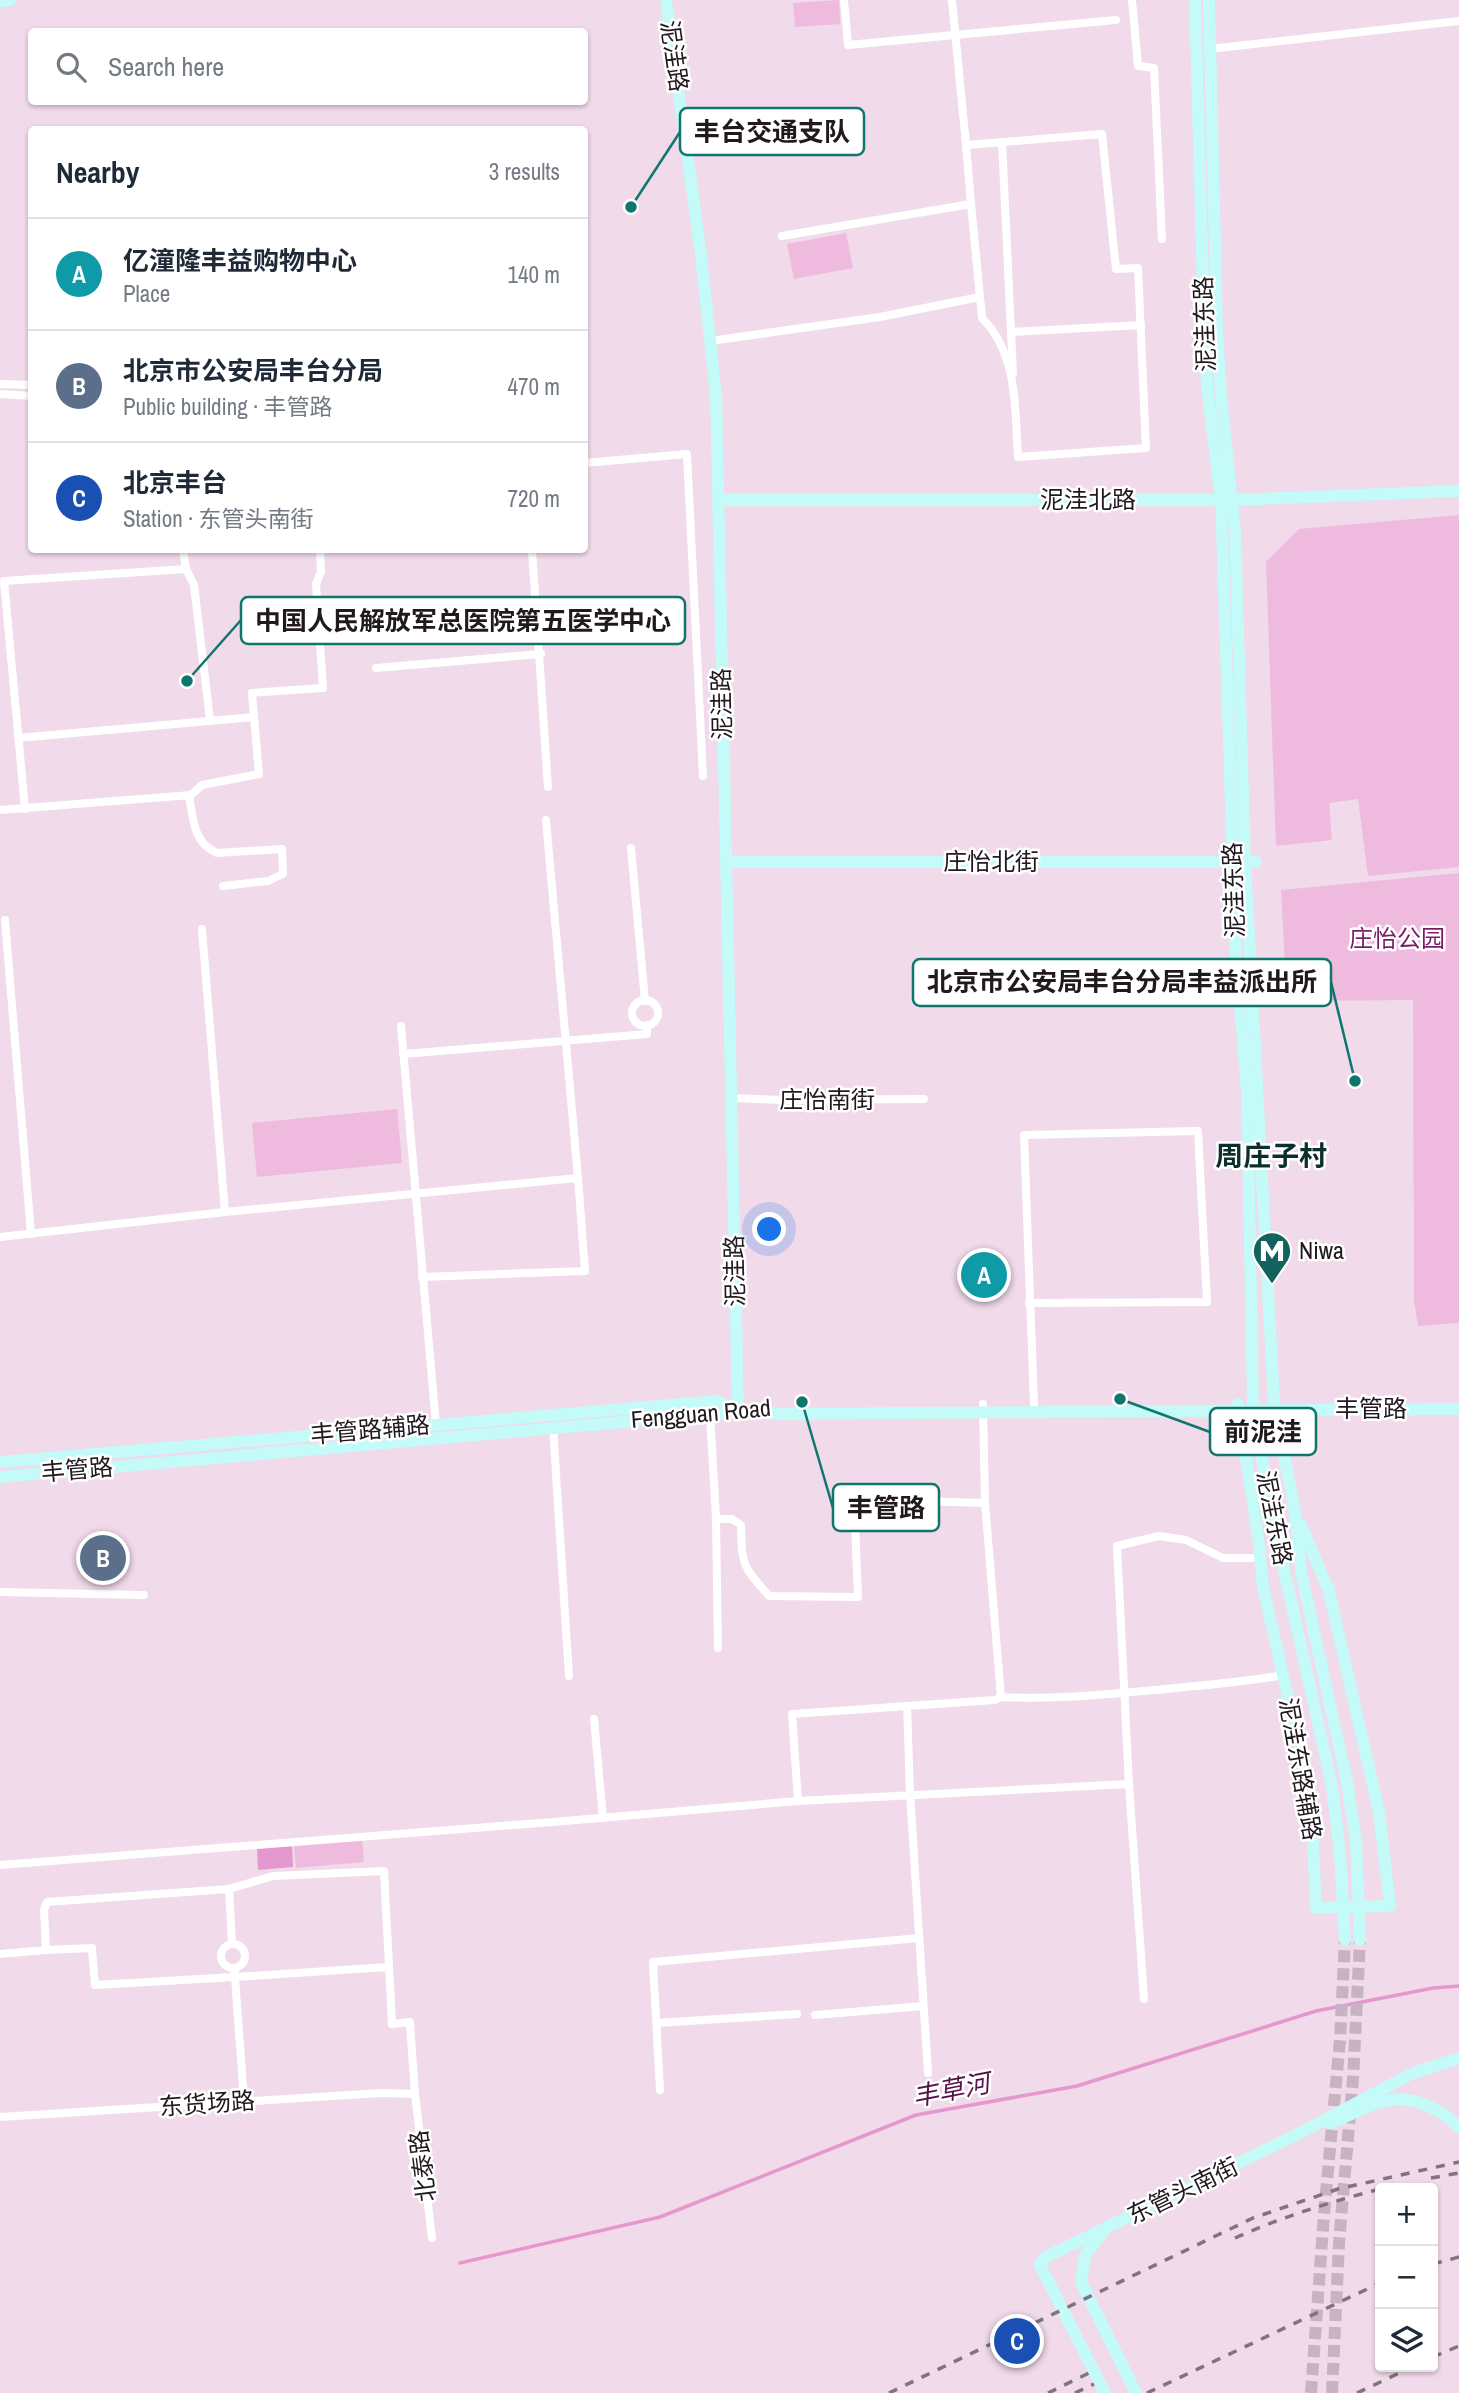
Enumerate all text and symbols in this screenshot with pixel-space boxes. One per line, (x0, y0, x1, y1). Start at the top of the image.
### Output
street label: 泥洼路 (654, 18, 696, 94)
search box (28, 28, 588, 105)
icon: search (52, 48, 90, 86)
text: Search here (108, 49, 224, 84)
callout: 丰台交通支队 (680, 108, 864, 155)
text: 丰台交通支队 (694, 114, 850, 149)
text: Nearby (56, 152, 139, 192)
text: 3 results (489, 156, 560, 187)
text: 亿潼隆丰益购物中心 (123, 243, 357, 278)
text: A (72, 259, 86, 290)
text: 140 m (508, 259, 560, 290)
street label: 泥洼东路 (1186, 276, 1222, 373)
text: Place (123, 278, 170, 309)
text: 北京市公安局丰台分局 (123, 353, 383, 388)
text: B (72, 371, 86, 402)
text: 470 m (508, 371, 560, 402)
text: Public building · 丰管路 (123, 391, 333, 422)
text: 北京丰台 (123, 465, 227, 500)
text: C (72, 483, 86, 514)
text: 720 m (508, 483, 560, 514)
street label: 泥洼北路 (1040, 483, 1136, 515)
text: Station · 东管头南街 (123, 503, 314, 534)
callout: 中国人民解放军总医院第五医学中心 (241, 597, 685, 644)
text: 中国人民解放军总医院第五医学中心 (255, 603, 671, 638)
street label: 泥洼路 (704, 668, 738, 740)
street label: 泥洼东路 (1215, 842, 1251, 939)
street label: 庄怡北街 (943, 845, 1039, 877)
park label: 庄怡公园 (1349, 922, 1445, 954)
callout: 北京市公安局丰台分局丰益派出所 (913, 959, 1331, 1006)
text: 北京市公安局丰台分局丰益派出所 (927, 964, 1317, 999)
street label: 庄怡南街 (779, 1083, 875, 1115)
district label: 周庄子村 (1215, 1137, 1327, 1175)
your location (752, 1212, 786, 1246)
metro station icon: Niwa (1251, 1230, 1293, 1285)
place label: Niwa (1299, 1234, 1344, 1266)
street label: 泥洼路 (717, 1235, 751, 1307)
pin: A (961, 1249, 1007, 1301)
street label: Fengguan Road (630, 1391, 772, 1435)
street label: 丰管路 (1335, 1392, 1407, 1424)
street label: 丰管路辅路 (309, 1408, 431, 1450)
callout: 前泥洼 (1210, 1408, 1316, 1455)
text: 前泥洼 (1224, 1414, 1302, 1449)
street label: 丰管路 (40, 1450, 114, 1488)
street label: 泥洼东路 (1250, 1468, 1300, 1568)
callout: 丰管路 (833, 1484, 939, 1531)
text: 丰管路 (847, 1490, 925, 1525)
pin: B (80, 1532, 126, 1584)
street label: 泥洼东路辅路 (1273, 1695, 1329, 1843)
water label: 丰草河 (909, 2064, 997, 2114)
street label: 东货场路 (158, 2084, 256, 2122)
street label: 北泰路 (402, 2128, 442, 2204)
street label: 东管头南街 (1122, 2149, 1244, 2231)
map controls (1375, 2183, 1438, 2372)
button: + (1375, 2183, 1438, 2246)
button: − (1375, 2246, 1438, 2309)
button: layers (1375, 2309, 1438, 2372)
pin: C (994, 2315, 1040, 2367)

